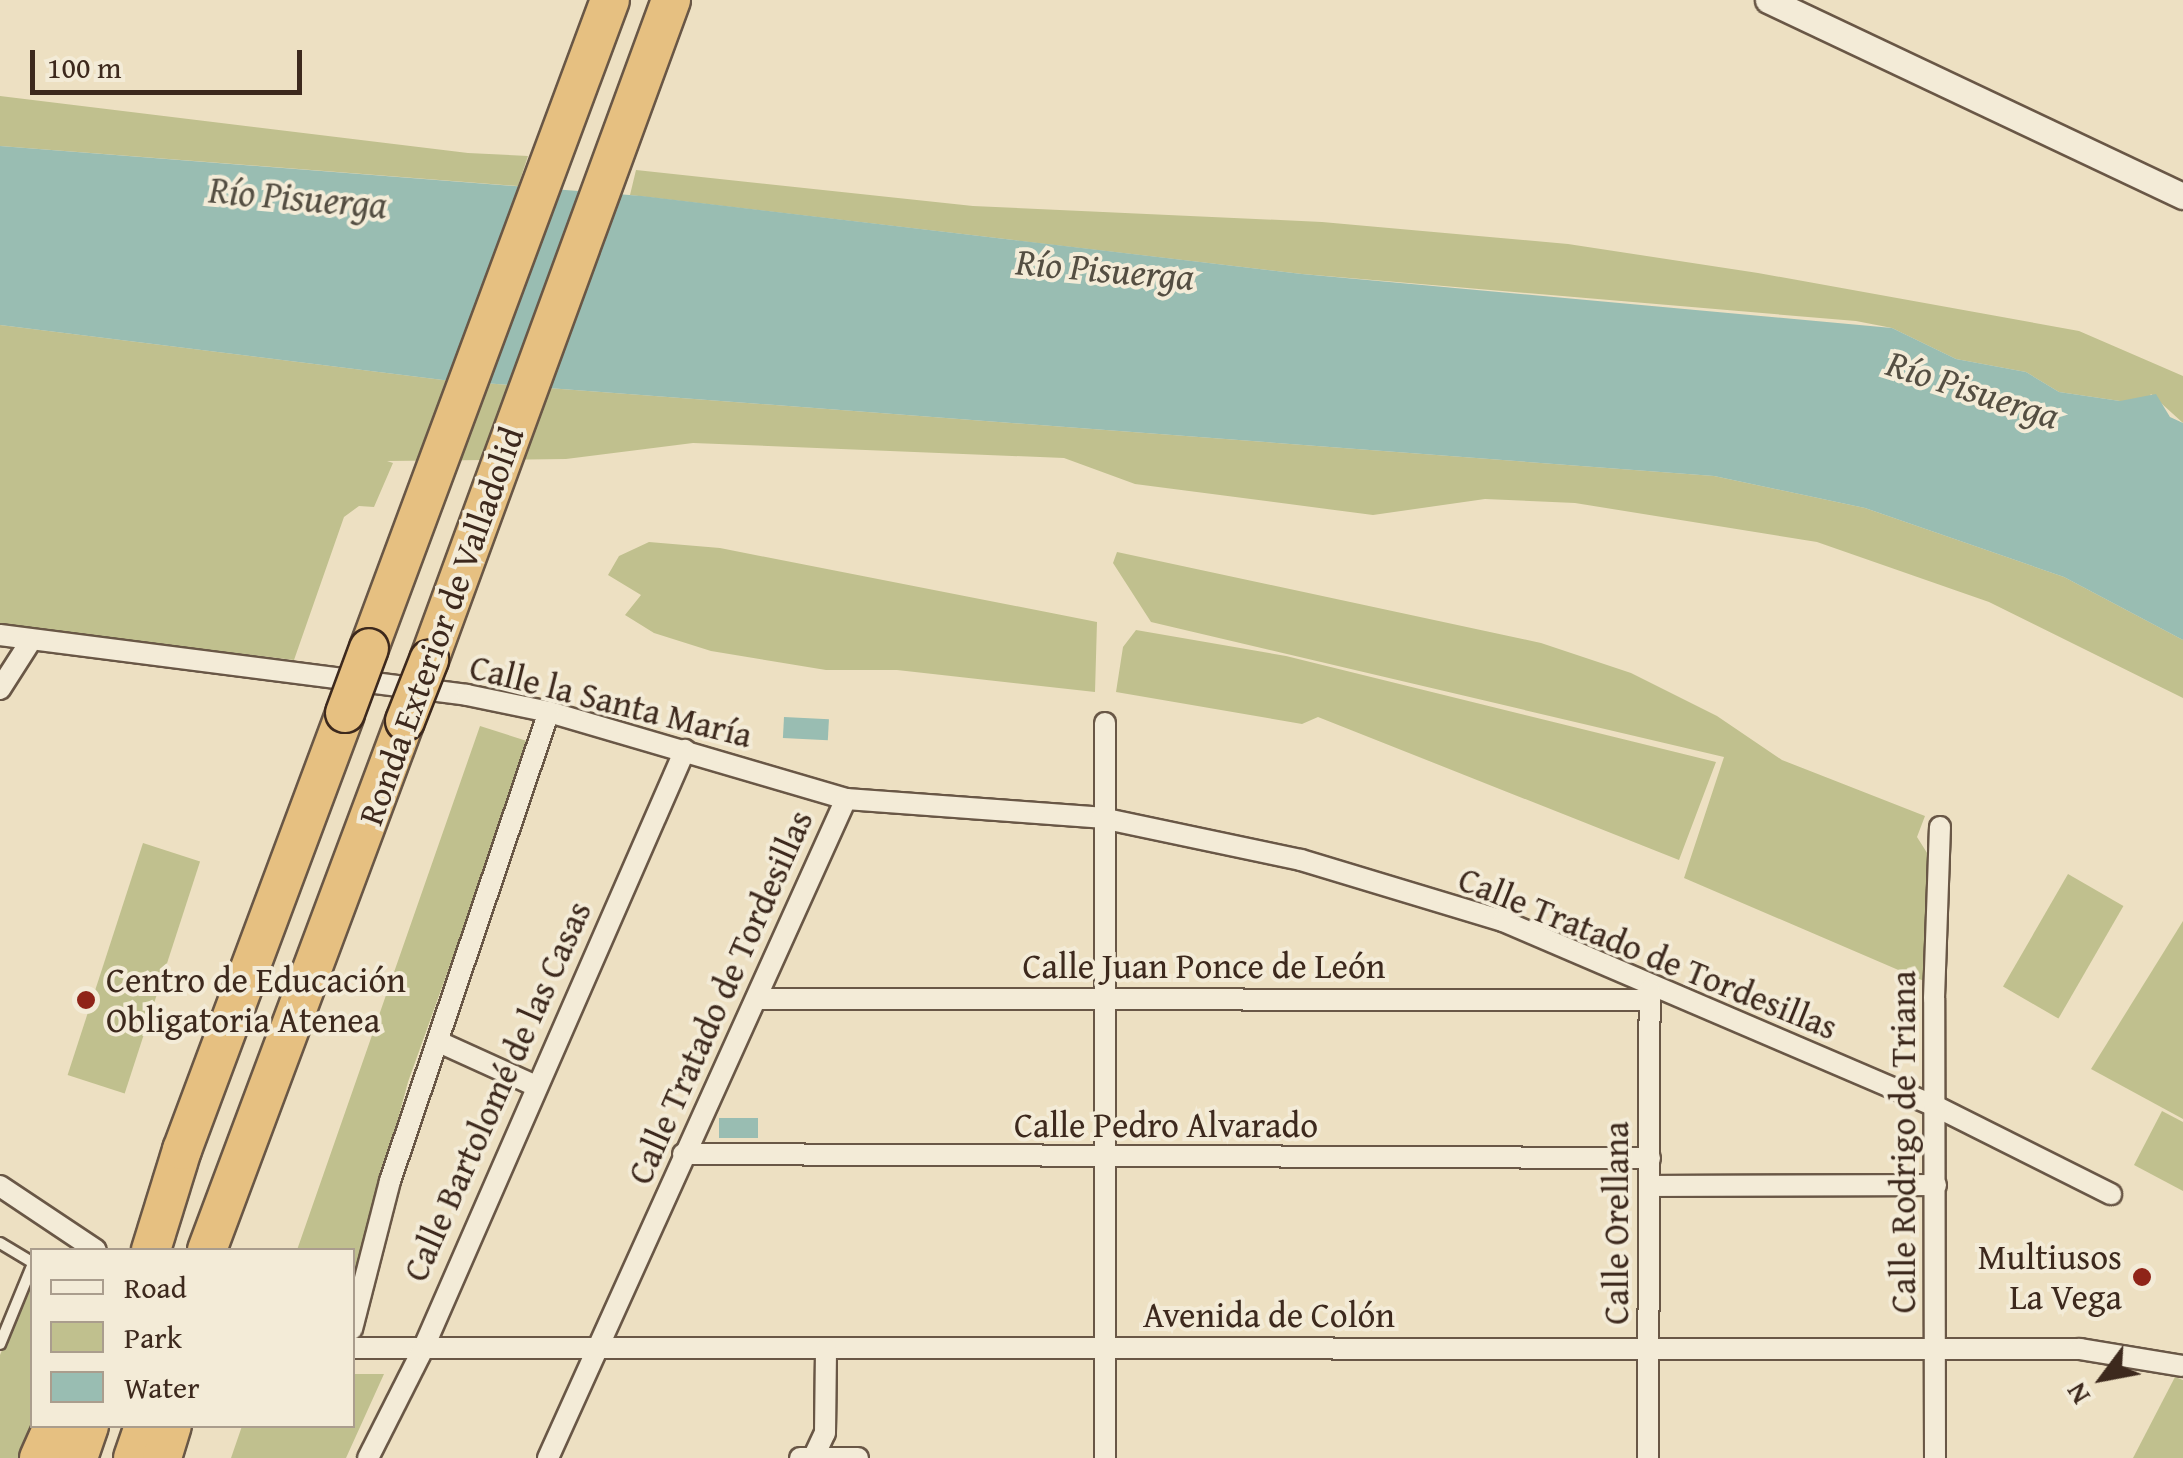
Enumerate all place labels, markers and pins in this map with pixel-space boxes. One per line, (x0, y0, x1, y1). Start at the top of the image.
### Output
place label: Centro de Educación Obligatoria Atenea (106, 959, 406, 1041)
marker: Centro de Educación Obligatoria Atenea (75, 989, 97, 1011)
place label: Multiusos La Vega (1978, 1236, 2122, 1318)
marker: Multiusos La Vega (2131, 1266, 2153, 1288)

